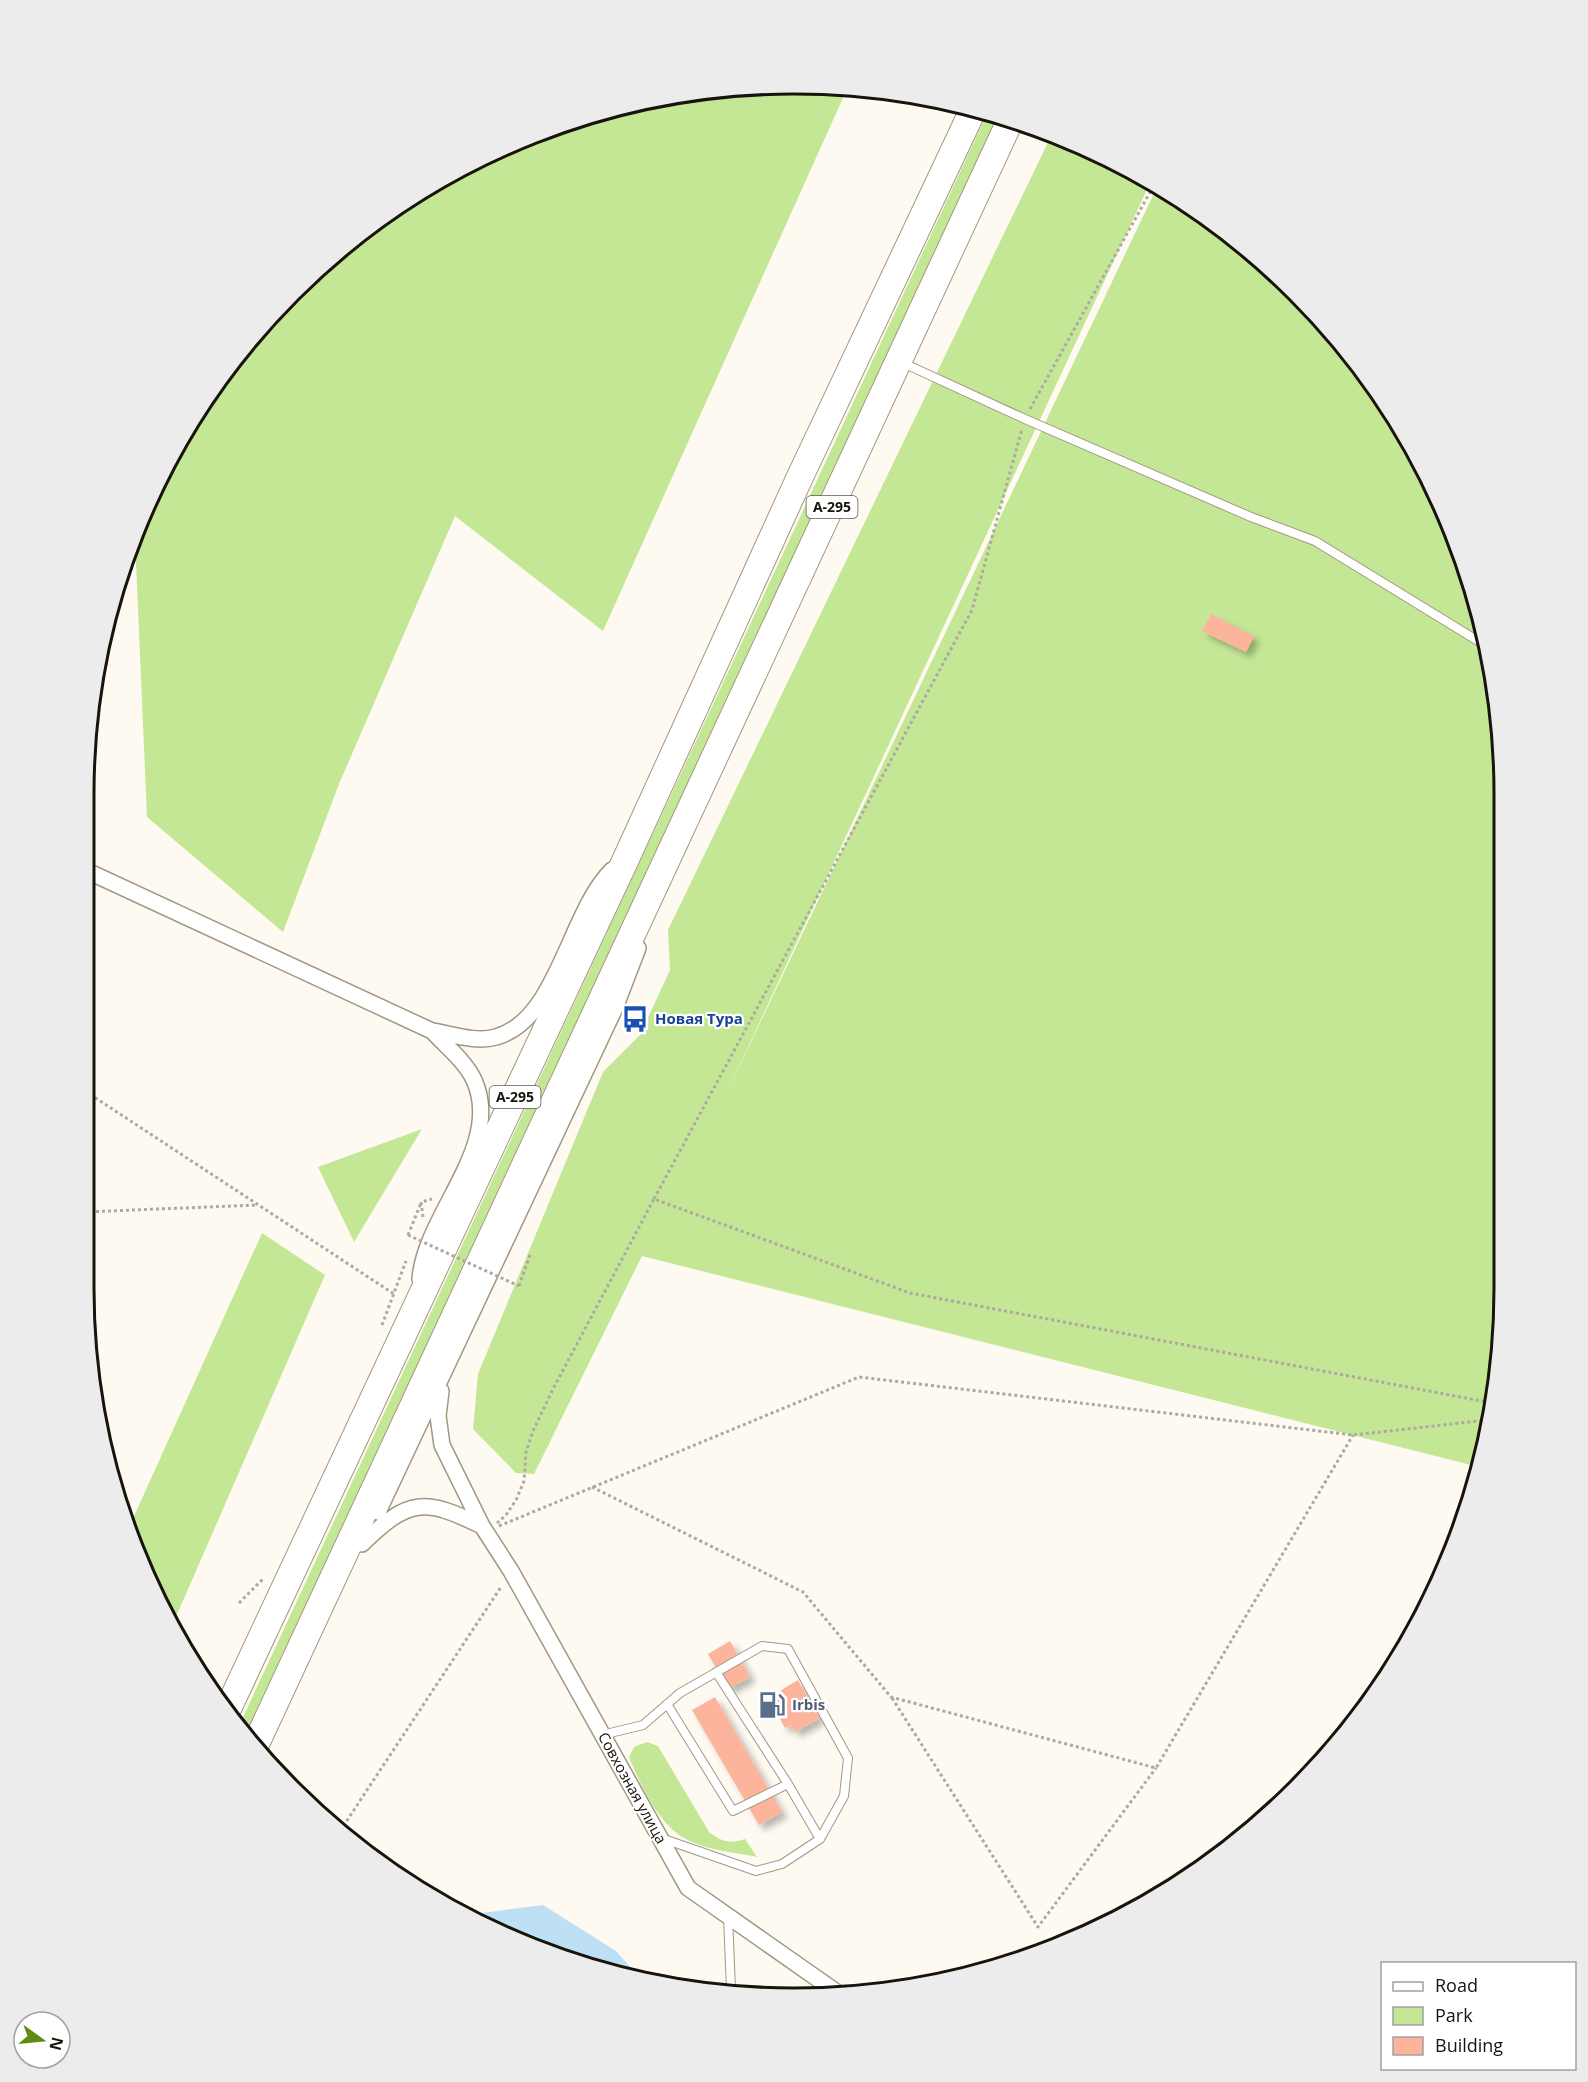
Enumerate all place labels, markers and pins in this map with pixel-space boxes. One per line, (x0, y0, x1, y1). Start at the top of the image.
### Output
bus stop icon: Новая Тура (620, 1004, 650, 1034)
place label: Новая Тура (655, 1008, 743, 1028)
fuel station icon: Irbis (757, 1690, 787, 1720)
place label: Irbis (792, 1694, 825, 1714)

